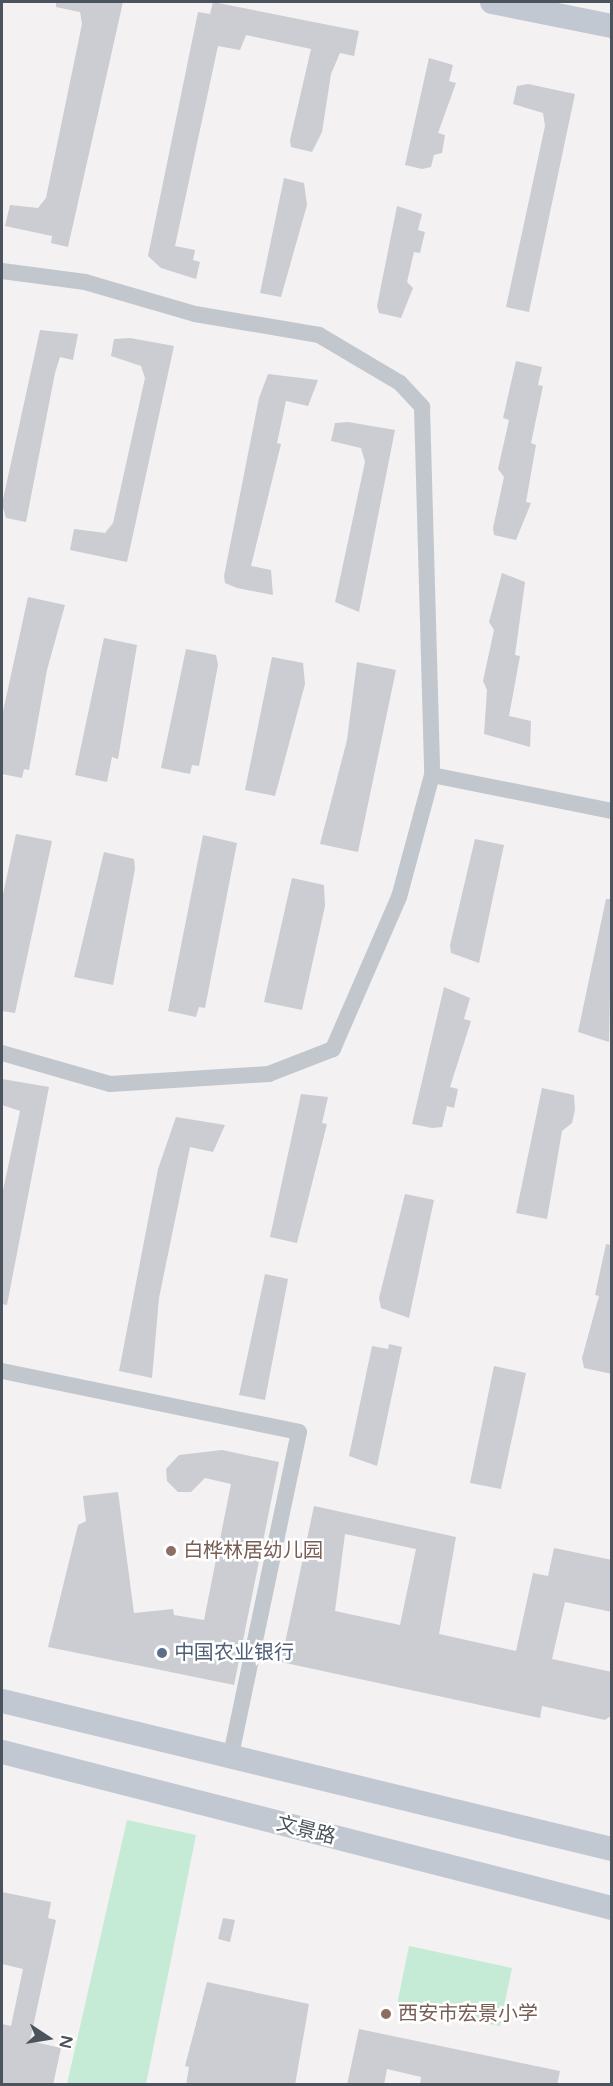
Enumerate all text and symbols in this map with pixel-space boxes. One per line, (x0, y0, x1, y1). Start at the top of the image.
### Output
place label: 白桦林居幼儿园 (183, 1539, 323, 1563)
marker: 白桦林居幼儿园 (164, 1544, 178, 1558)
place label: 中国农业银行 (174, 1641, 294, 1665)
marker: 中国农业银行 (155, 1646, 169, 1660)
street label: 文景路 (274, 1812, 338, 1850)
place label: 西安市宏景小学 (398, 2002, 538, 2026)
marker: 西安市宏景小学 (379, 2007, 393, 2021)
north arrow (18, 2008, 78, 2068)
text: N (54, 2033, 77, 2050)

